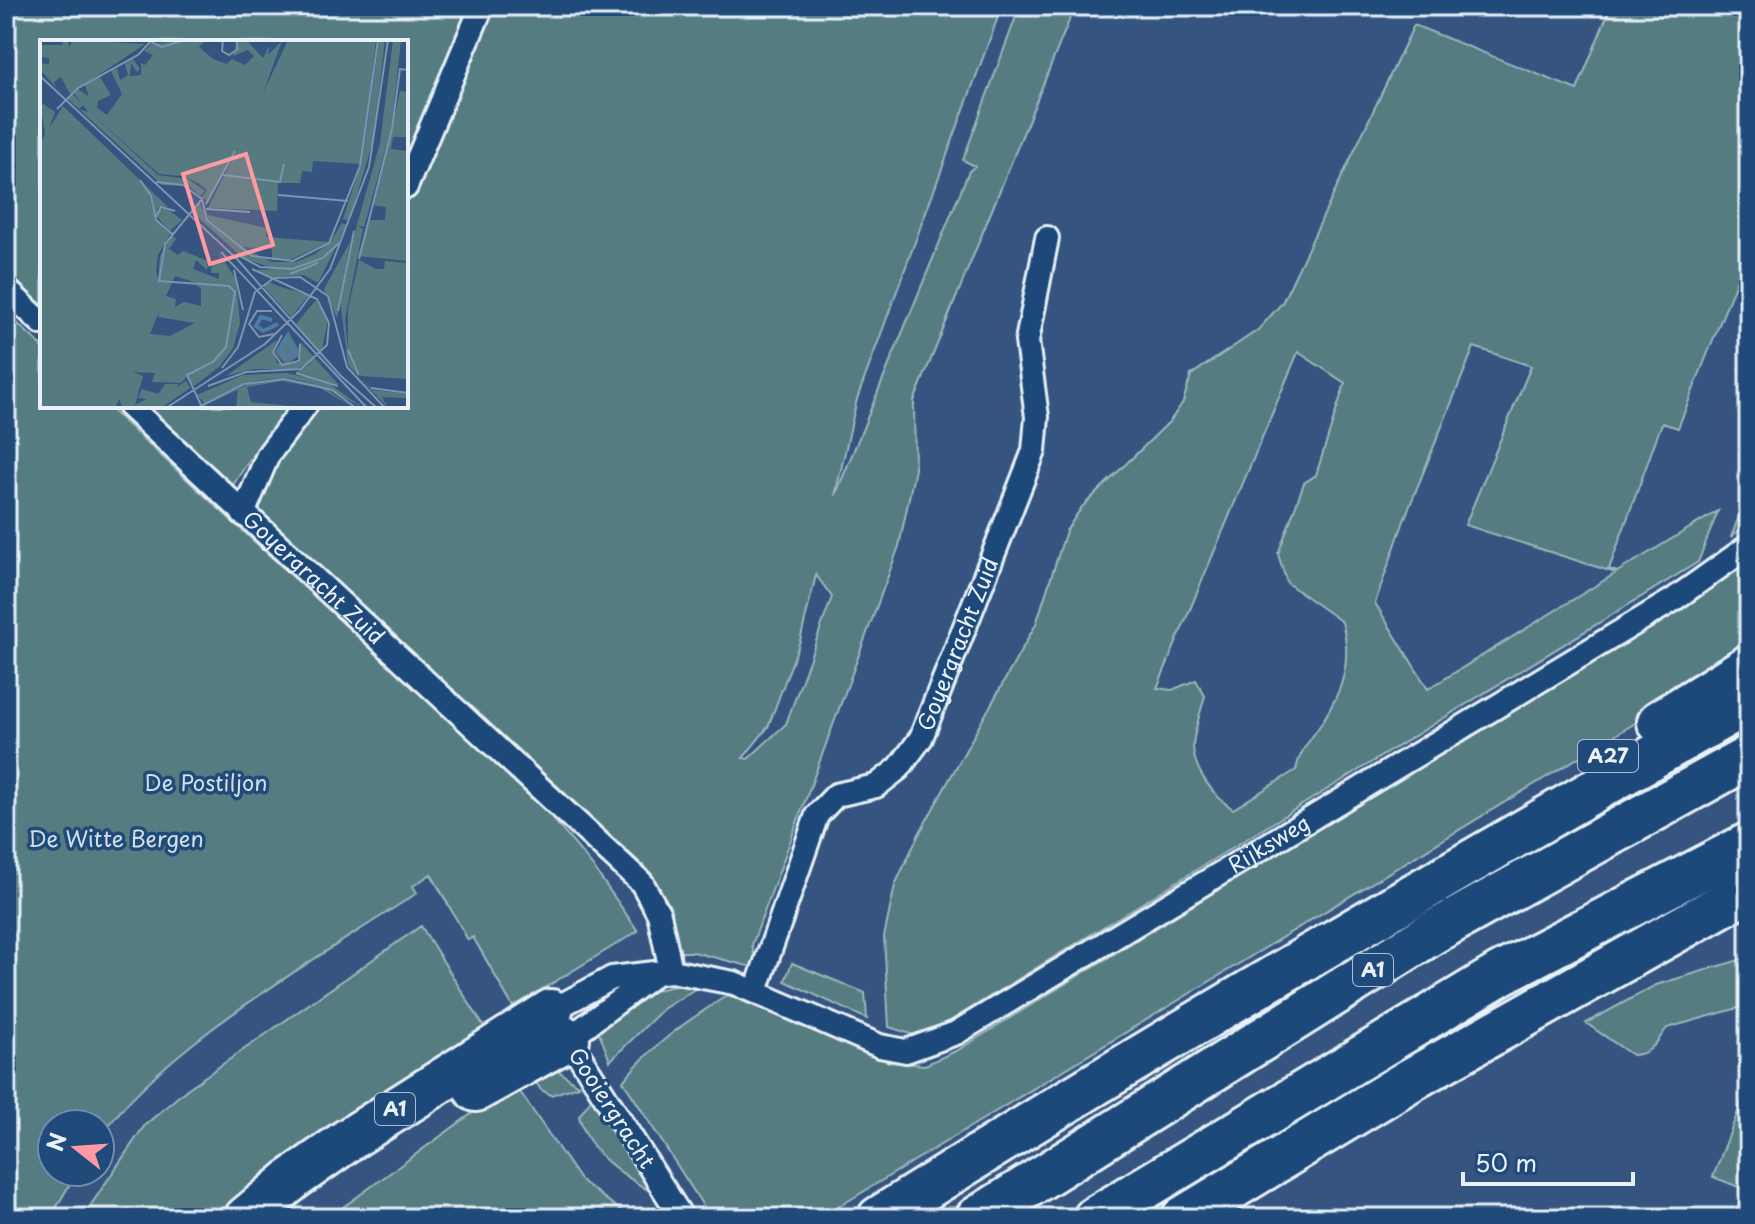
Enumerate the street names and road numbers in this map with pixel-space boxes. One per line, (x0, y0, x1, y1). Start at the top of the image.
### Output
street label: Goyergracht Zuid (236, 502, 393, 651)
street label: Goyergracht Zuid (907, 552, 1006, 735)
road number: A27 (1578, 740, 1638, 772)
street label: Rijksweg (1221, 805, 1315, 880)
road number: A1 (1353, 954, 1393, 986)
street label: Gooiergracht (562, 1040, 665, 1174)
road number: A1 (375, 1093, 415, 1125)

